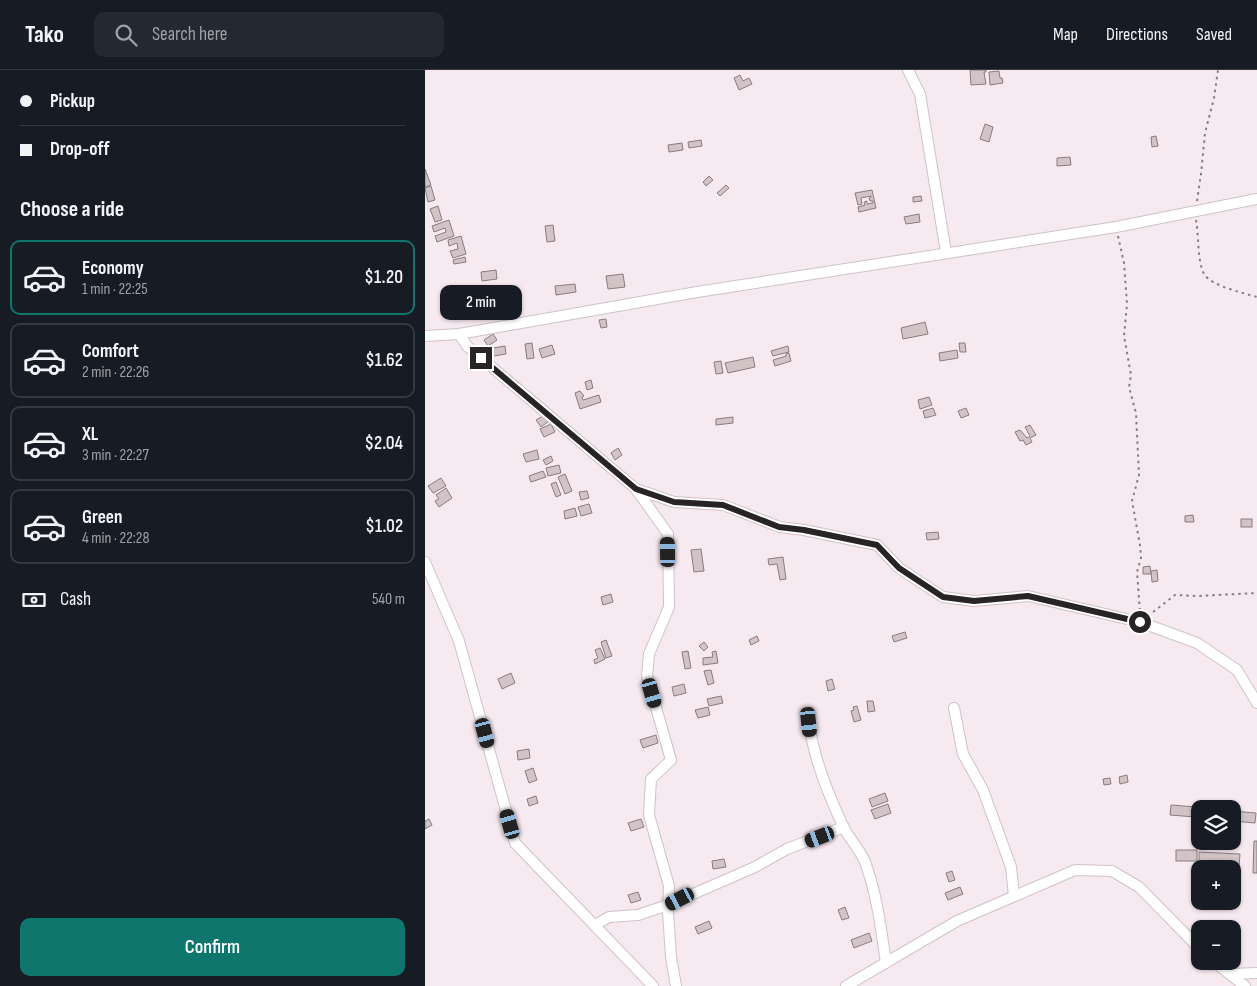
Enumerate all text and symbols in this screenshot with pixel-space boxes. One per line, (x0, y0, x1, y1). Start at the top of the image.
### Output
search box (94, 12, 444, 57)
text: Tako (25, 20, 64, 49)
icon: search (112, 21, 140, 49)
text: Search here (152, 23, 228, 46)
text: Map (1053, 24, 1078, 45)
text: Directions (1106, 24, 1168, 45)
text: Saved (1196, 24, 1232, 45)
text: Pickup (50, 90, 95, 113)
text: Drop-off (50, 138, 110, 161)
text: Choose a ride (20, 196, 124, 223)
icon: car (22, 255, 67, 300)
text: Economy (82, 257, 144, 280)
text: $1.20 (364, 266, 403, 289)
text: 1 min · 22:25 (82, 280, 148, 299)
callout: 2 min (440, 286, 522, 320)
text: 2 min (466, 293, 496, 312)
icon: car (22, 338, 67, 383)
text: Comfort (82, 340, 139, 363)
route end (470, 347, 492, 369)
text: $1.62 (365, 349, 403, 372)
text: 2 min · 22:26 (82, 363, 149, 382)
icon: car (22, 421, 67, 466)
text: XL (82, 423, 98, 446)
text: $2.04 (364, 432, 403, 455)
text: 3 min · 22:27 (82, 446, 149, 465)
icon: car (22, 504, 67, 549)
text: Green (82, 506, 122, 529)
text: $1.02 (365, 515, 403, 538)
text: 4 min · 22:28 (82, 529, 149, 548)
car (660, 537, 675, 567)
icon: cash (20, 586, 48, 614)
text: Cash (60, 588, 91, 611)
text: 540 m (372, 590, 405, 609)
route start (1129, 611, 1151, 633)
car (640, 677, 663, 709)
car (799, 706, 818, 738)
car (473, 717, 496, 749)
map controls (1191, 800, 1241, 970)
button: layers (1191, 800, 1241, 850)
car (498, 808, 521, 840)
car (803, 825, 836, 849)
button: + (1191, 860, 1241, 910)
car (663, 886, 696, 912)
button: Confirm (20, 918, 405, 976)
button: − (1191, 920, 1241, 970)

